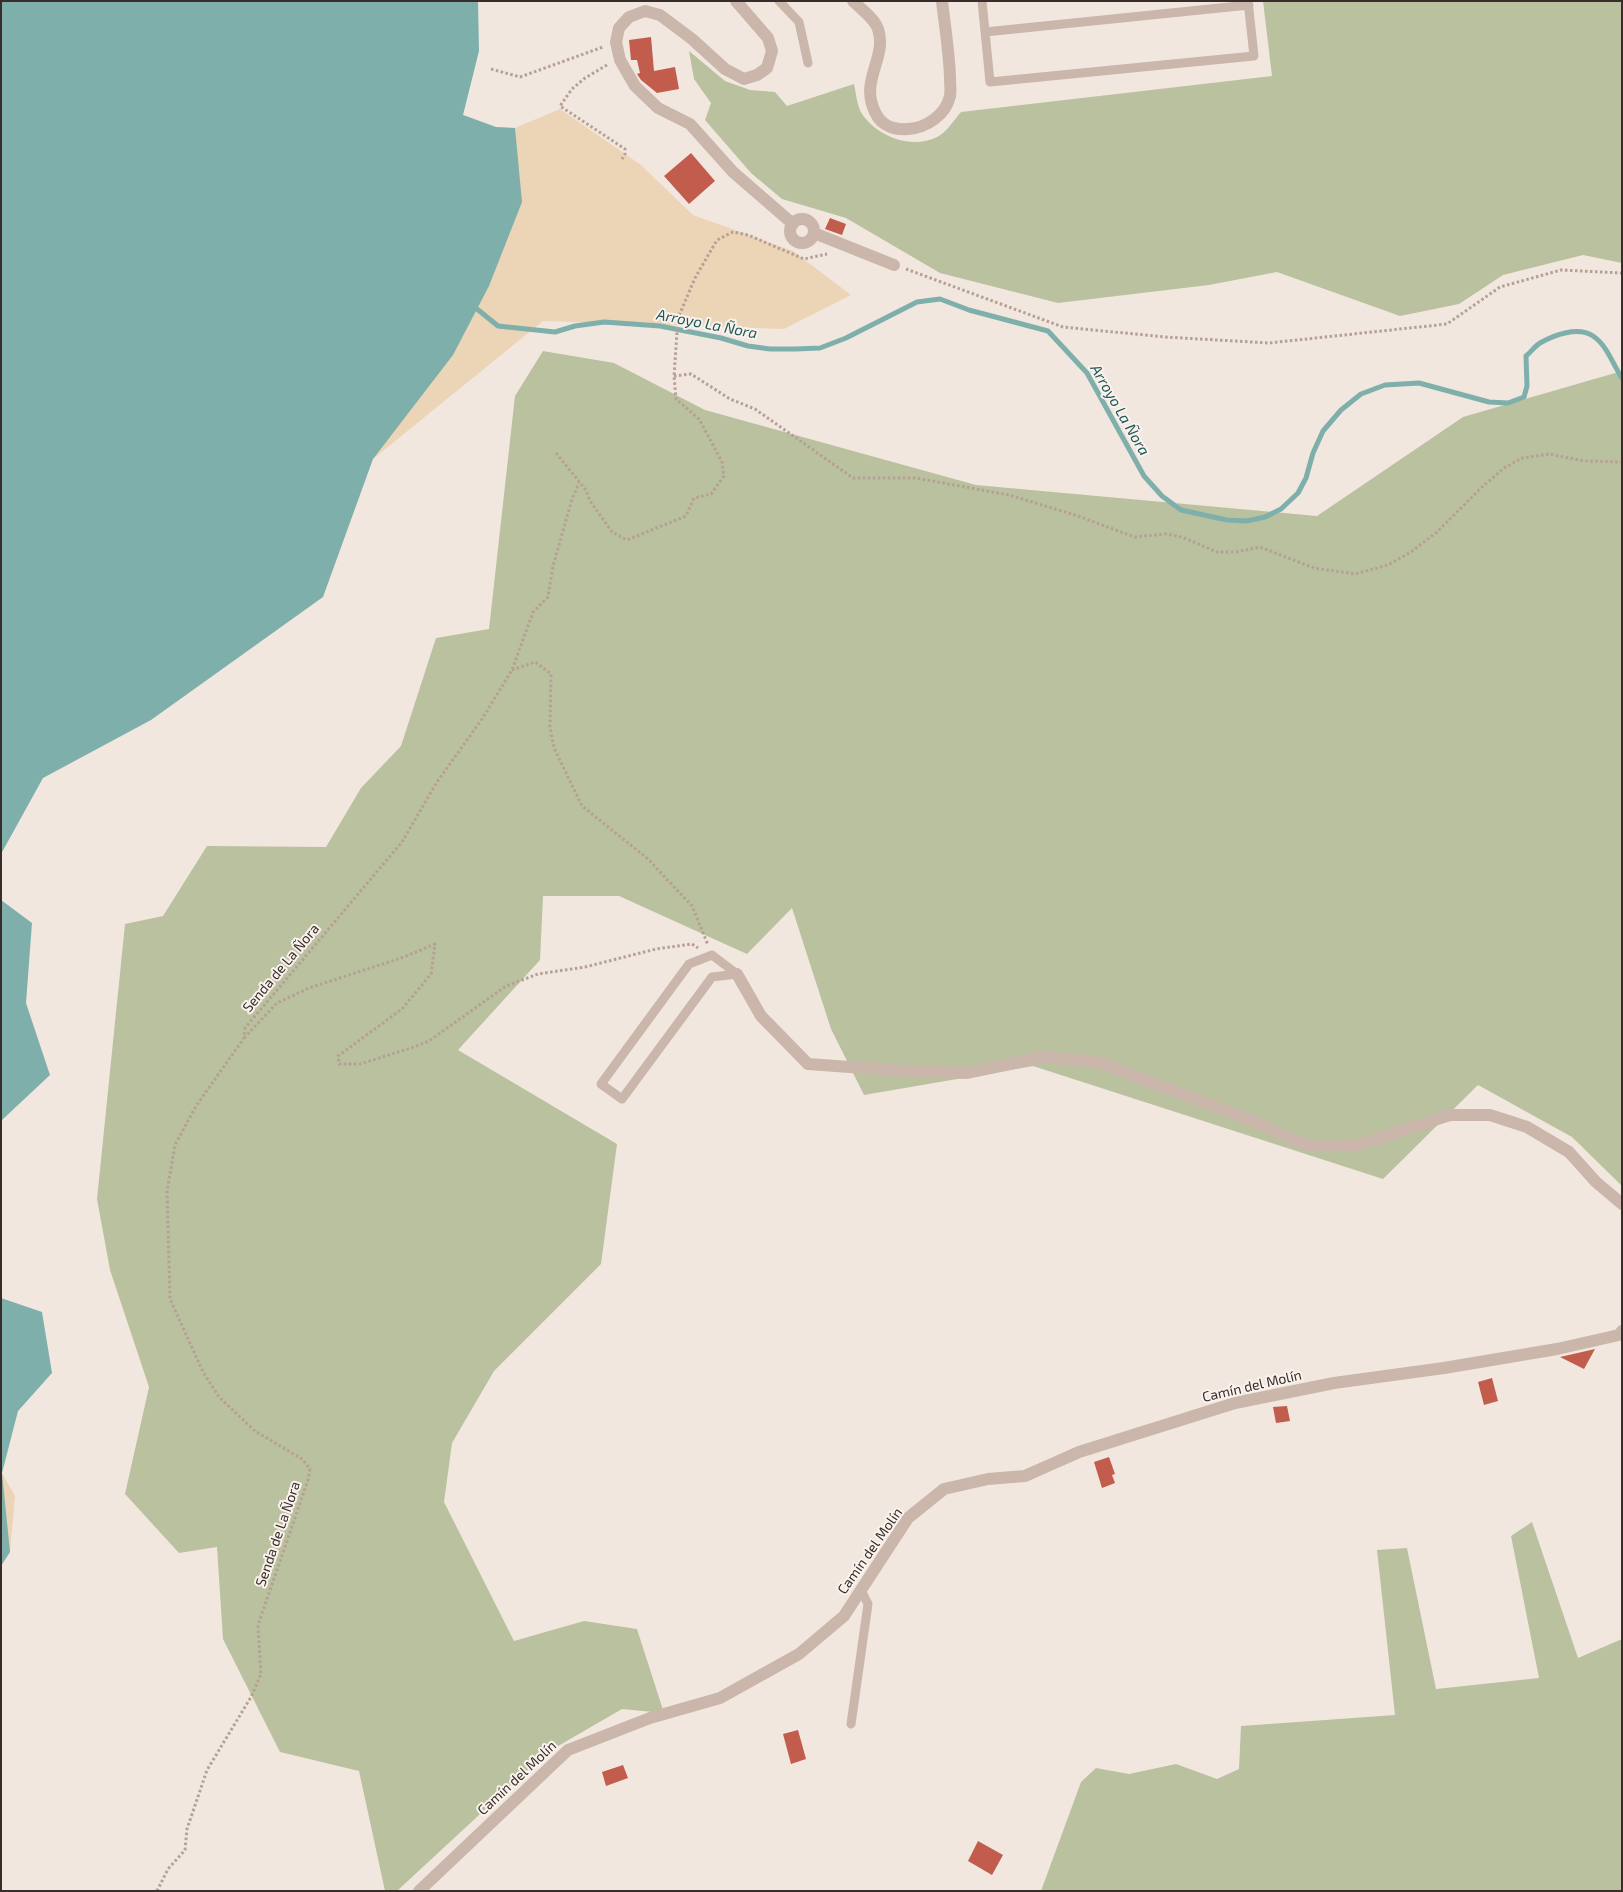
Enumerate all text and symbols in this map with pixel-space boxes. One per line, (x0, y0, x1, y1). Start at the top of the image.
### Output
water label: Arroyo La Ñora (655, 305, 759, 343)
water label: Arroyo La Ñora (1087, 361, 1153, 459)
street label: Senda de La Ñora (239, 920, 323, 1016)
street label: Camín del Molín (1201, 1366, 1303, 1406)
street label: Senda de La Ñora (252, 1479, 304, 1589)
street label: Camín del Molín (834, 1505, 906, 1597)
street label: Camín del Molín (474, 1737, 560, 1819)

